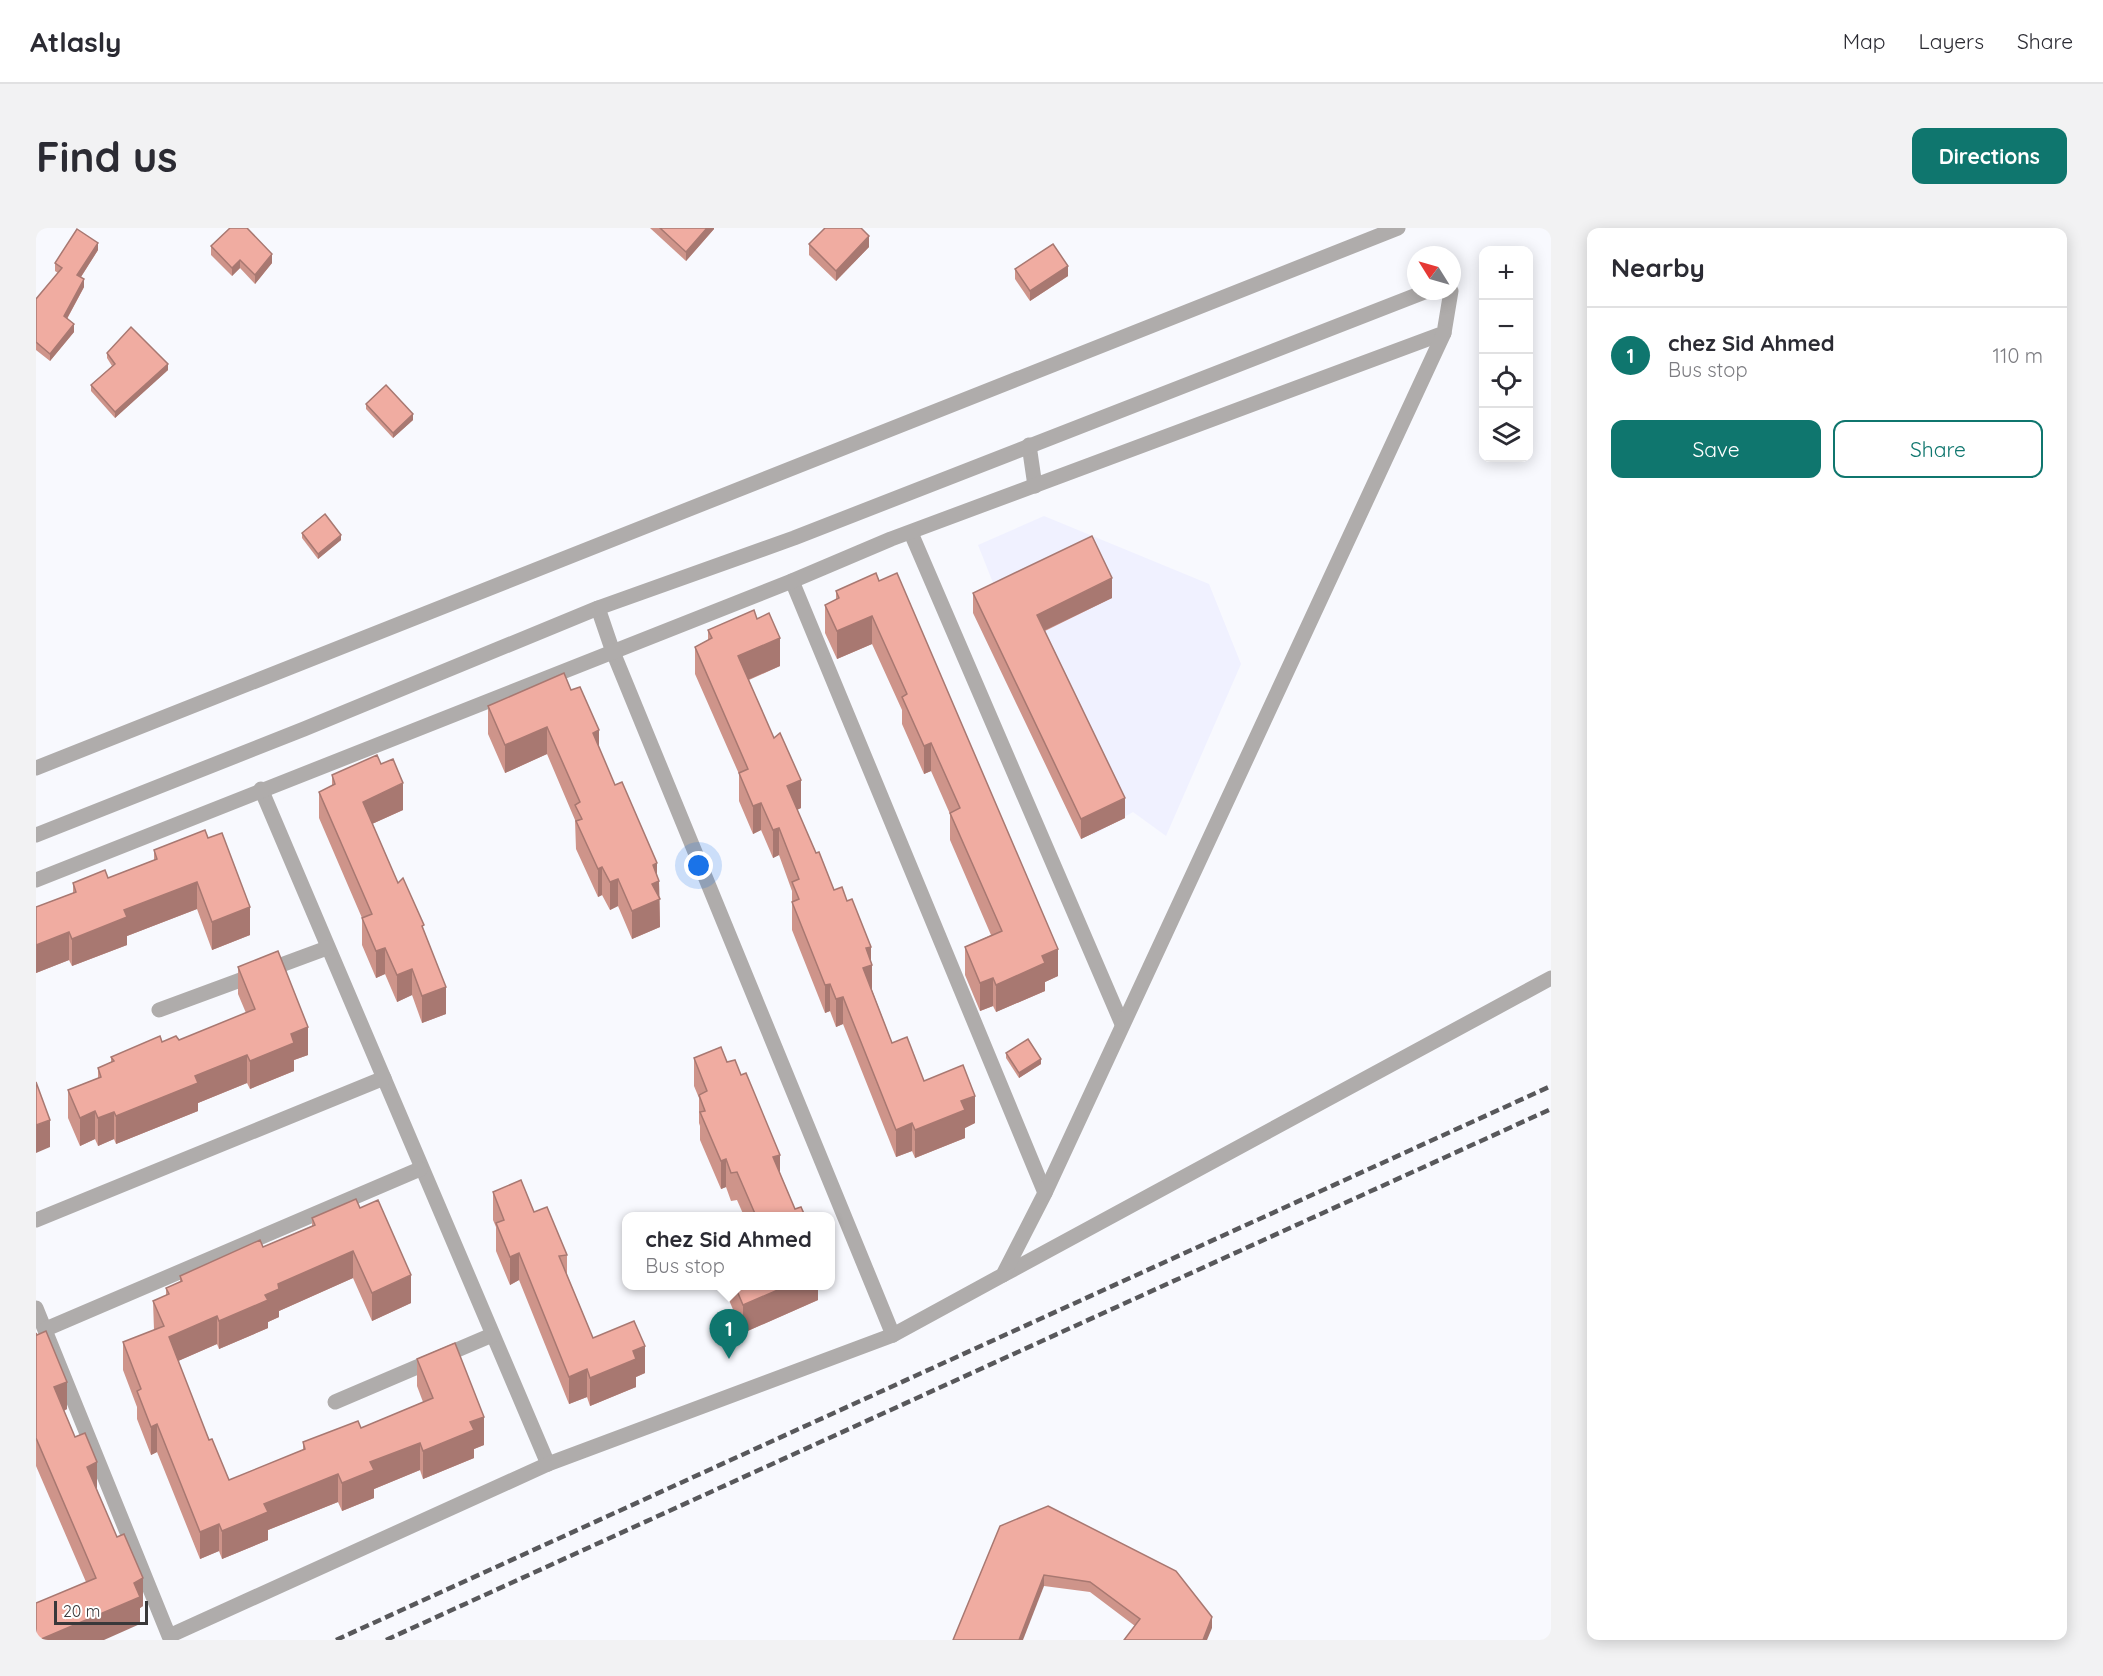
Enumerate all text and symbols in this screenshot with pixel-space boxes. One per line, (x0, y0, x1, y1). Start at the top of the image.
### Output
text: Atlasly (30, 24, 121, 59)
text: Map (1843, 28, 1886, 54)
text: Layers (1919, 28, 1984, 54)
text: Share (2017, 28, 2073, 54)
button: Directions (1912, 128, 2067, 184)
text: Find us (36, 130, 178, 183)
north arrow (1407, 246, 1461, 300)
map controls (1479, 246, 1533, 462)
button: + (1479, 246, 1533, 300)
text: Nearby (1611, 251, 1705, 284)
button: − (1479, 300, 1533, 354)
text: chez Sid Ahmed (1668, 329, 1834, 357)
text: 1 (1627, 343, 1634, 368)
text: 110 m (1993, 343, 2043, 368)
button: locate (1479, 354, 1533, 408)
text: Bus stop (1668, 357, 1748, 382)
button: layers (1479, 408, 1533, 462)
button: Save (1611, 420, 1821, 478)
button: Share (1833, 420, 2043, 478)
your location (684, 851, 713, 880)
popup (622, 1212, 835, 1290)
text: chez Sid Ahmed (645, 1225, 812, 1253)
text: Bus stop (645, 1253, 725, 1278)
pin: 1 (710, 1310, 748, 1359)
scale bar (54, 1598, 148, 1626)
text: 20 m (63, 1601, 100, 1621)

